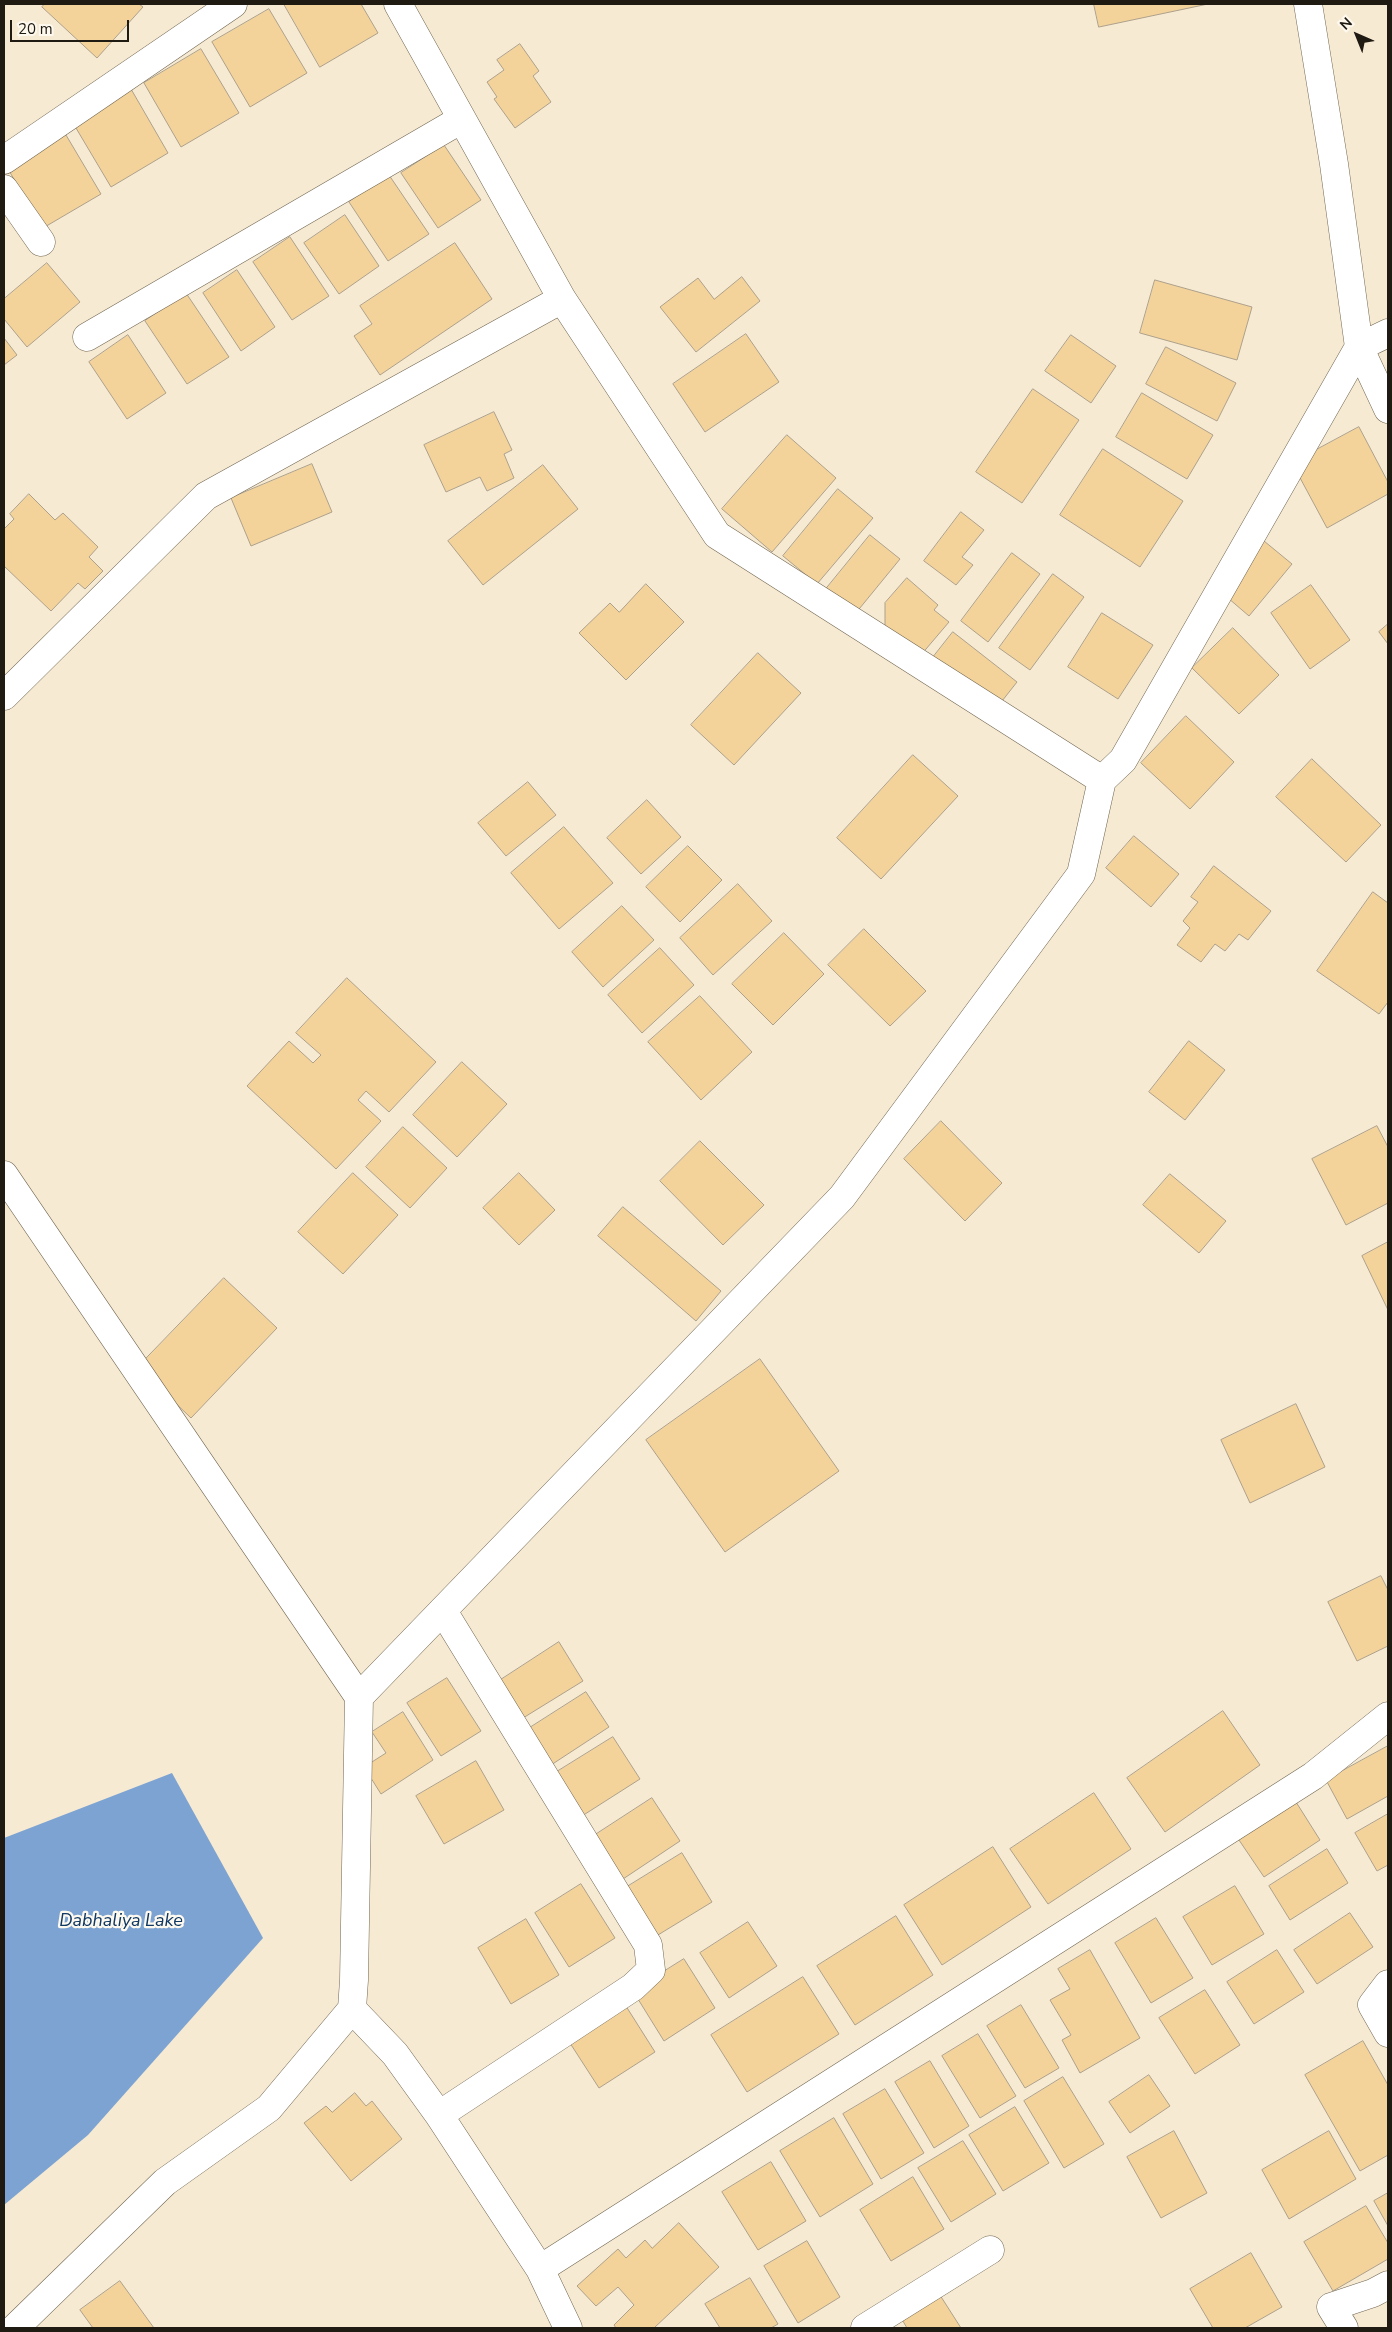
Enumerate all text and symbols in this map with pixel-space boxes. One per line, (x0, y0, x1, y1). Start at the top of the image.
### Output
scale bar (12, 10, 131, 42)
north arrow (1332, 10, 1382, 60)
text: N (1336, 13, 1357, 34)
text: 20 m (18, 19, 53, 39)
water label: Dabhaliya Lake (59, 1911, 183, 1933)

